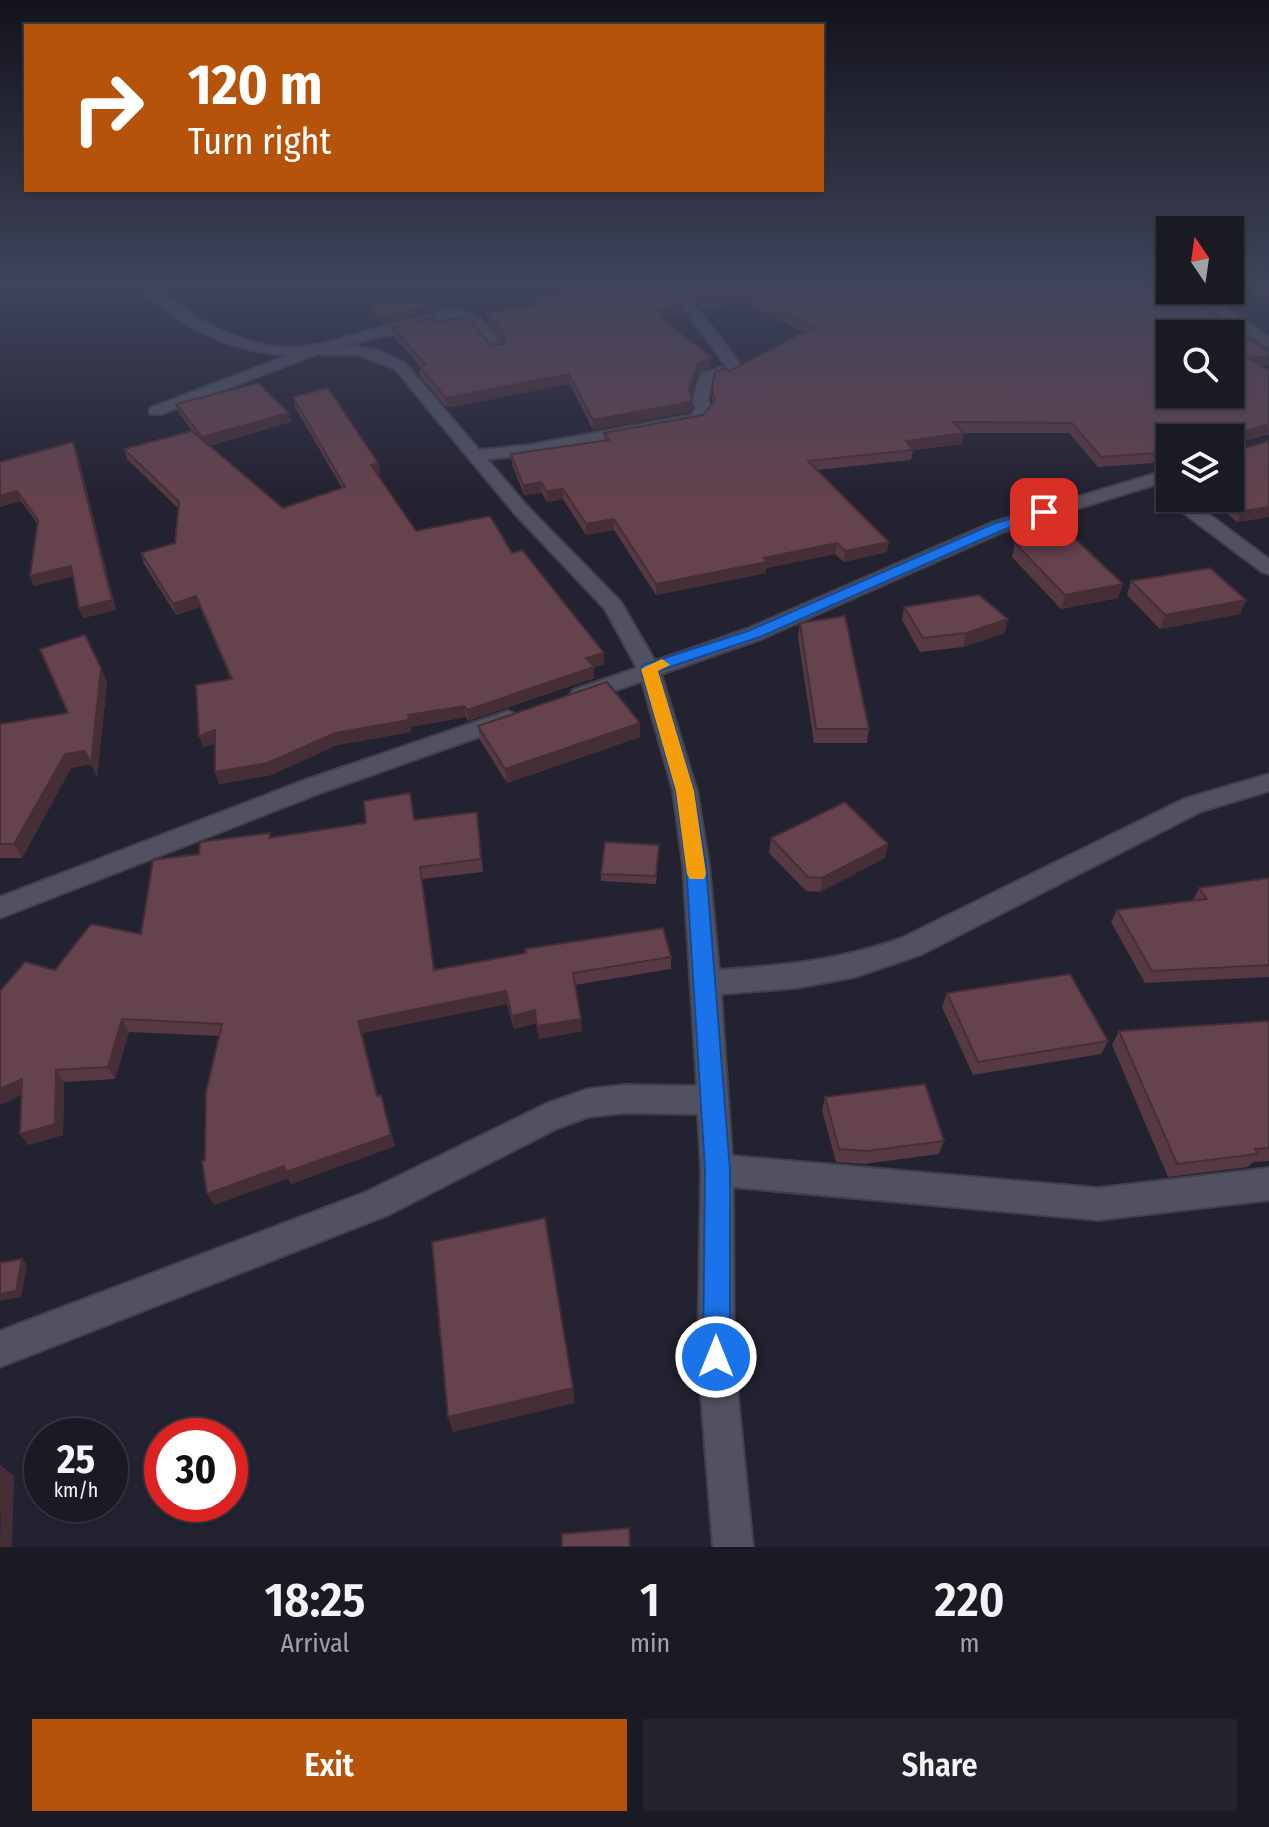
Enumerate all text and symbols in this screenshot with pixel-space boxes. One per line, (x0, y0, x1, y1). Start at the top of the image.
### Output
text: 120 m (188, 52, 323, 119)
icon: right (56, 56, 160, 160)
text: Turn right (188, 120, 331, 164)
north arrow (1156, 216, 1244, 304)
map controls (1156, 216, 1244, 512)
button: search (1156, 320, 1244, 408)
button: layers (1156, 424, 1244, 512)
pin (1010, 478, 1078, 546)
icon: arrive (1022, 490, 1066, 534)
position arrow (674, 1315, 758, 1399)
speed limit sign: 30 (144, 1418, 248, 1522)
text: 25 (57, 1436, 95, 1484)
text: km/h (54, 1478, 98, 1502)
text: 18:25 (264, 1571, 366, 1629)
text: 1 (640, 1571, 660, 1629)
text: 220 (935, 1571, 1005, 1629)
text: Arrival (281, 1628, 349, 1659)
text: min (630, 1628, 670, 1659)
text: m (960, 1628, 980, 1659)
button: Exit (32, 1719, 627, 1811)
button: Share (643, 1719, 1237, 1811)

